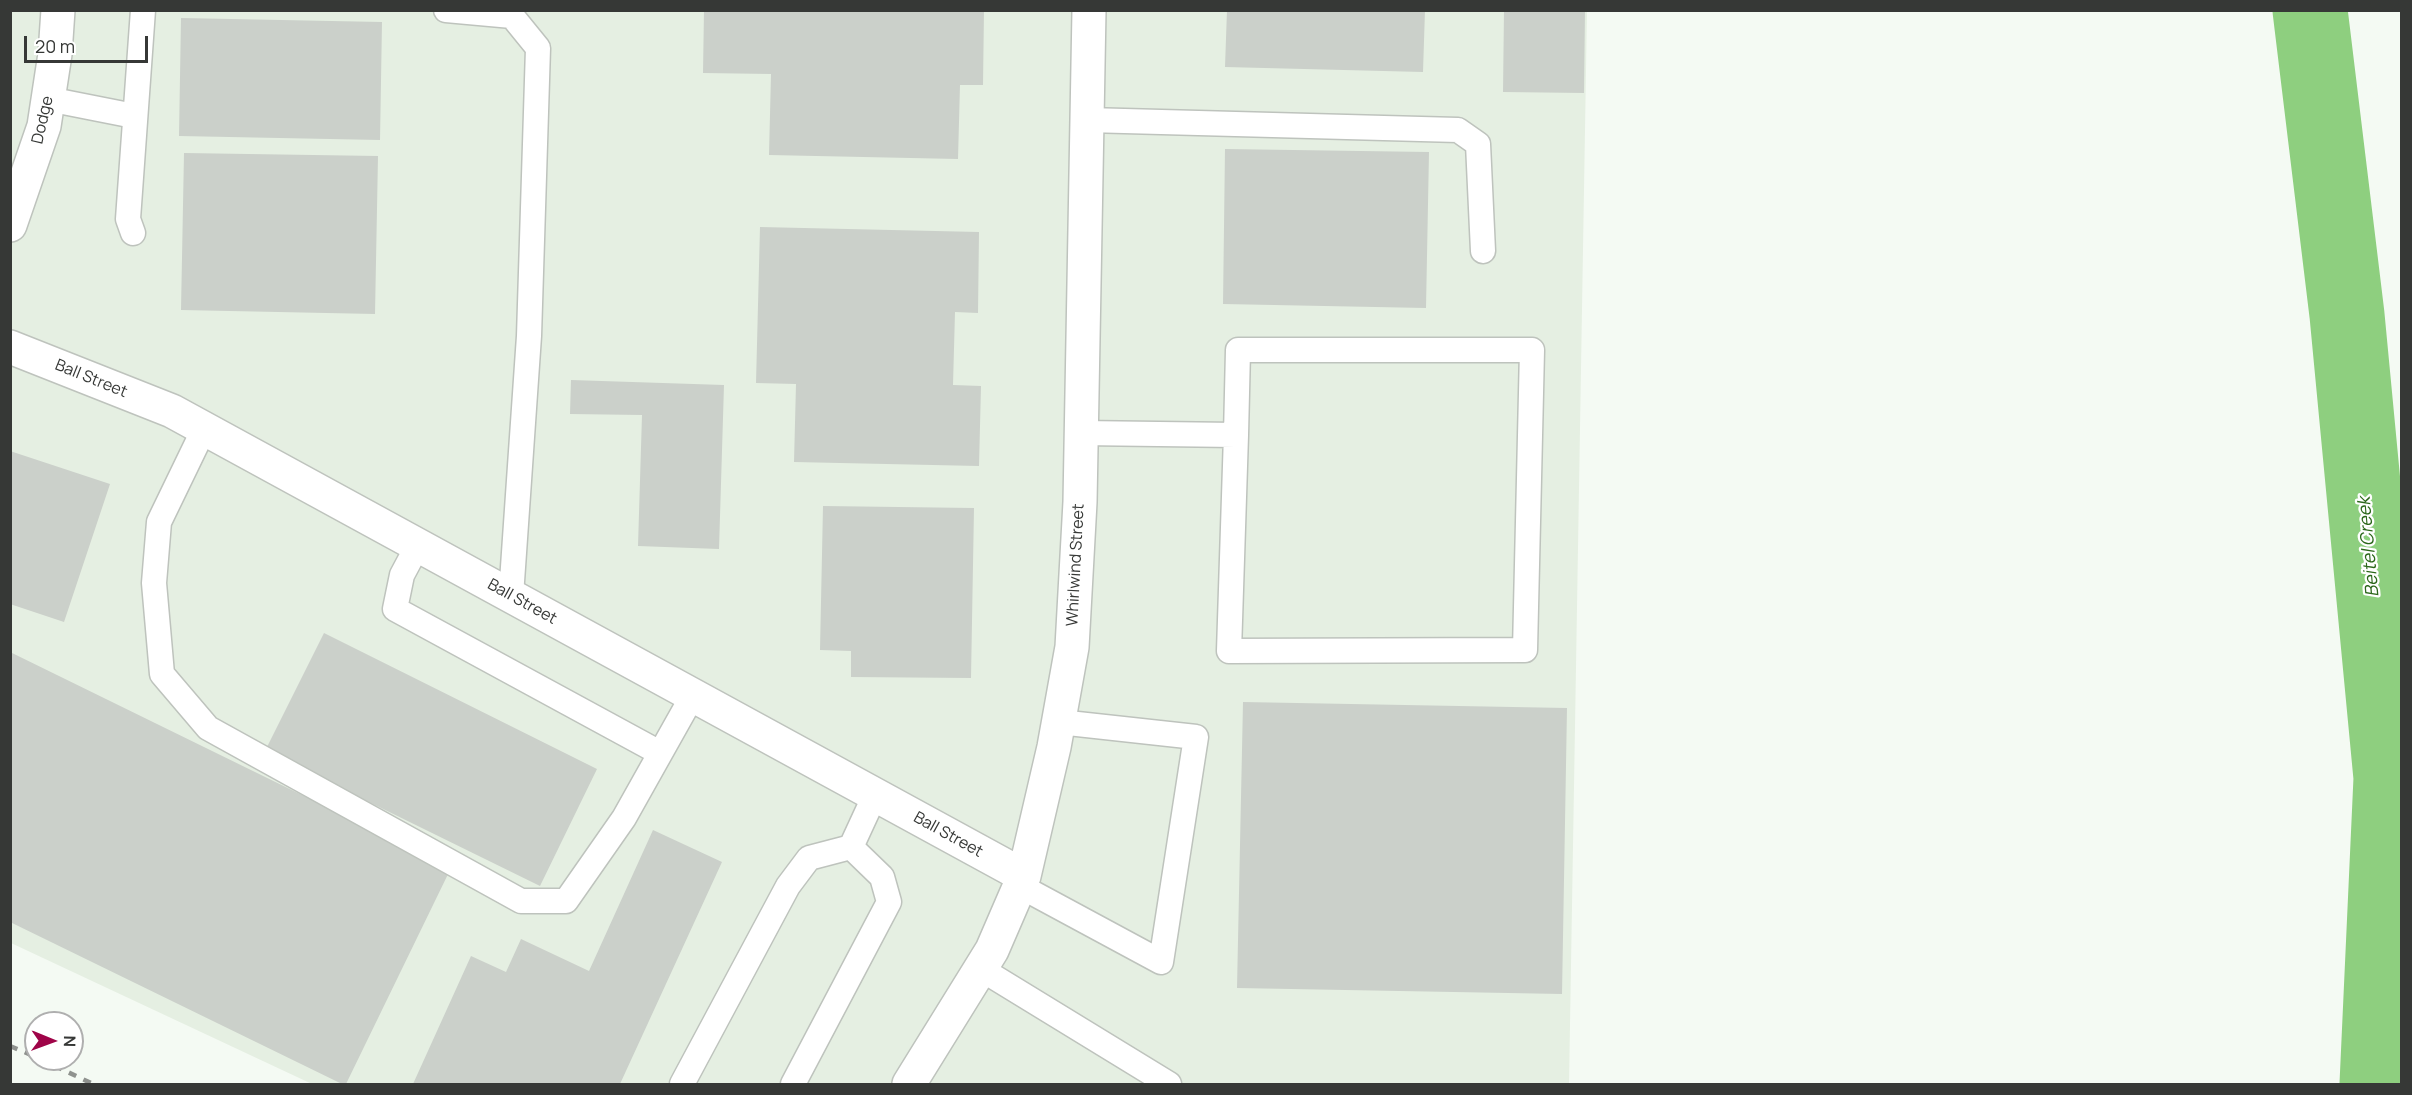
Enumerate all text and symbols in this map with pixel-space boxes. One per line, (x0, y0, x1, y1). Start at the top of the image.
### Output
scale bar (27, 24, 152, 62)
text: 20 m (35, 34, 75, 58)
street label: Dodge (28, 94, 58, 146)
street label: Ball Street (52, 356, 130, 402)
water label: Beitel Creek (2354, 496, 2384, 598)
street label: Whirlwind Street (1063, 503, 1089, 627)
street label: Ball Street (484, 575, 560, 629)
street label: Ball Street (910, 808, 986, 862)
north arrow (24, 1011, 84, 1071)
text: N (59, 1035, 81, 1047)

